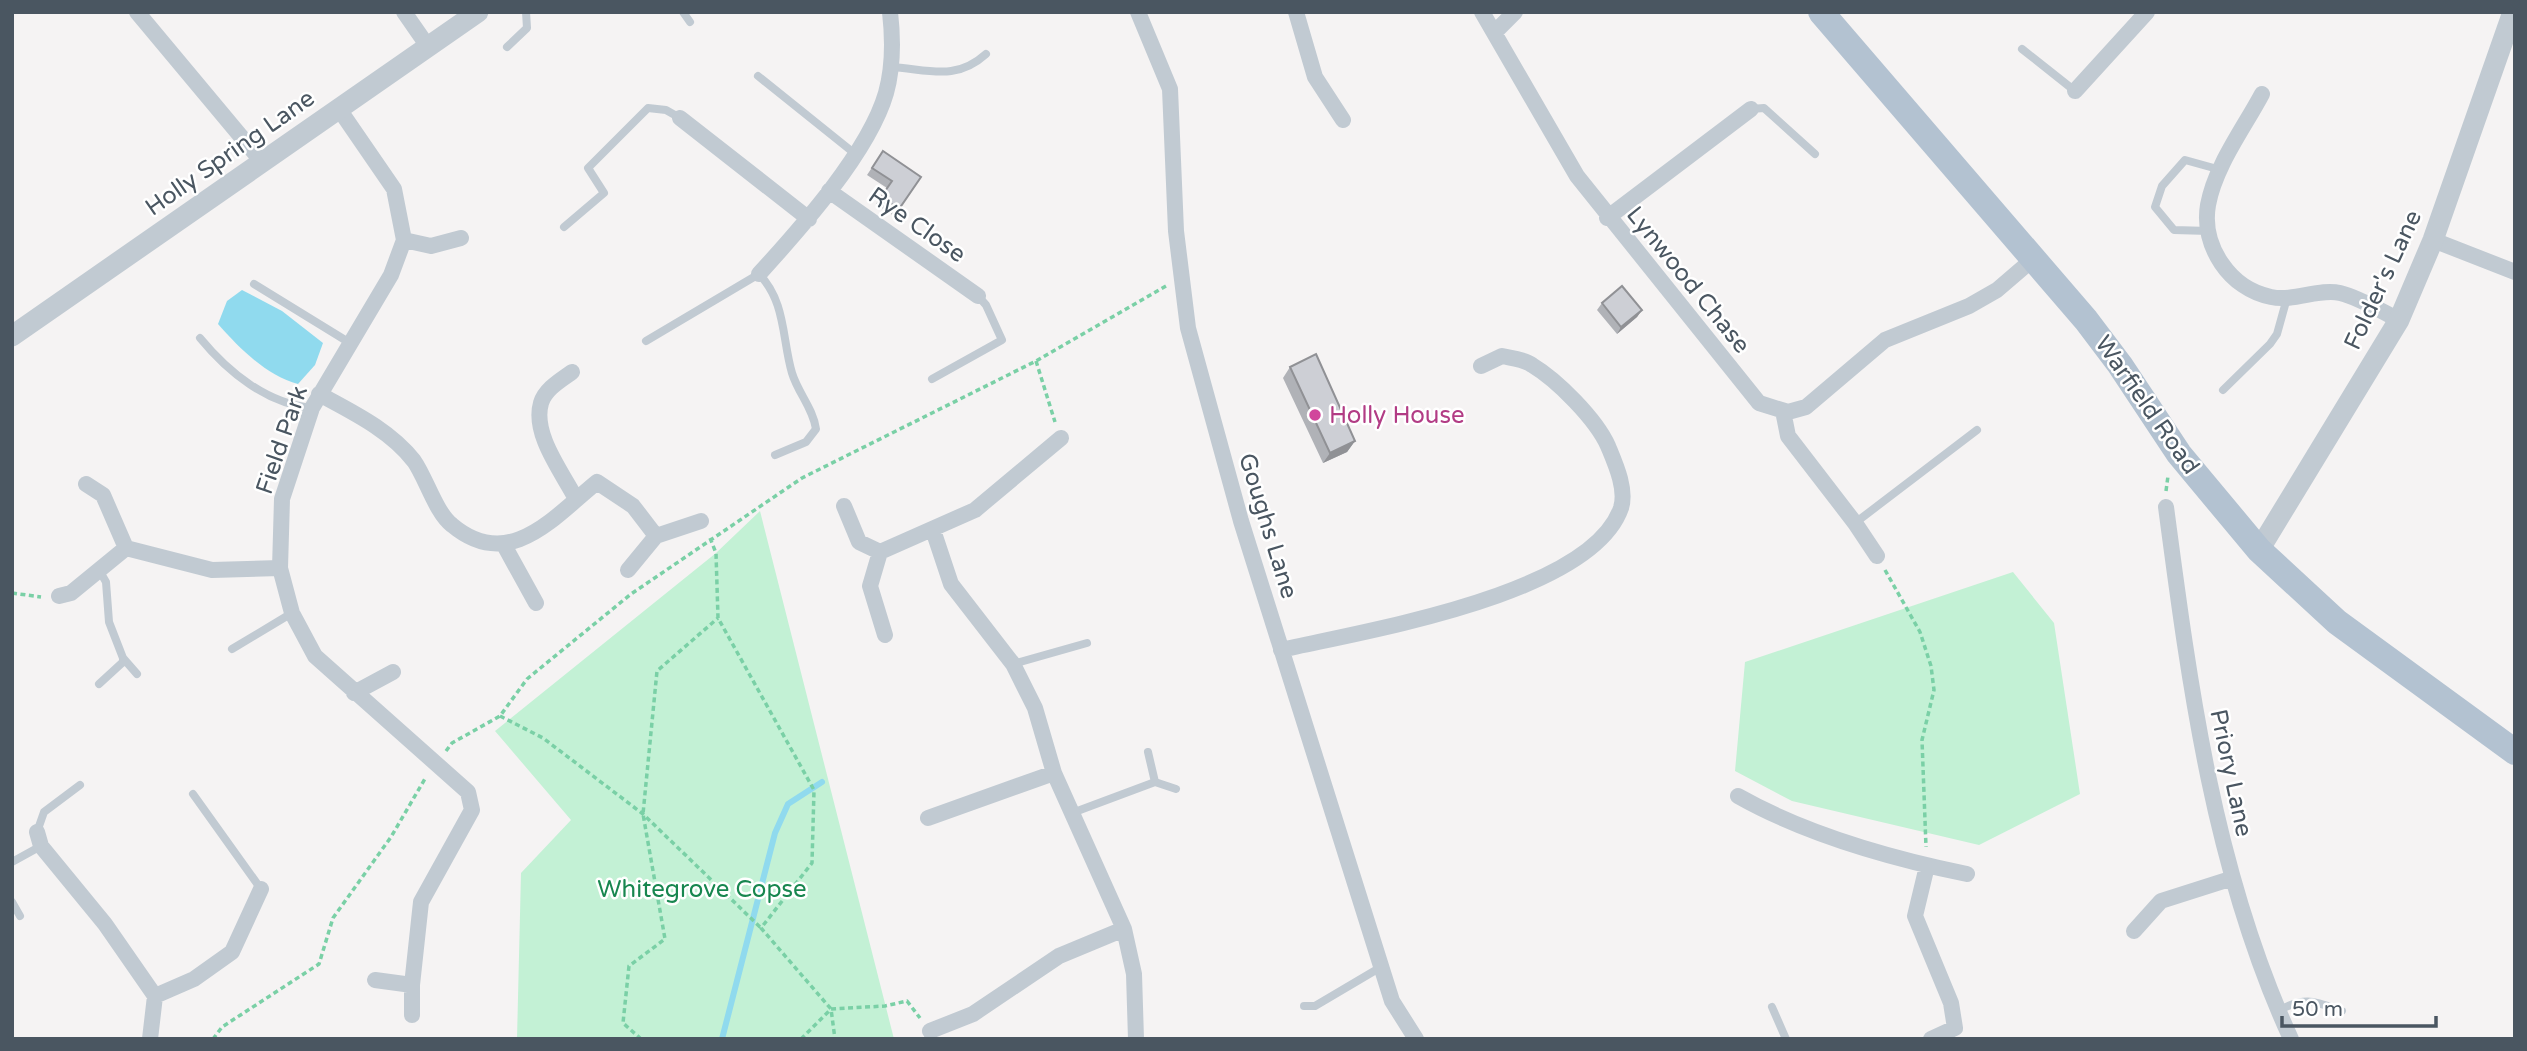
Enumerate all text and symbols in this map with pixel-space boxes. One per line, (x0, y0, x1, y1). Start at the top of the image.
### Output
street label: Holly Spring Lane (140, 84, 320, 222)
street label: Rye Close (863, 181, 971, 269)
street label: Lynwood Chase (1620, 201, 1756, 359)
street label: Folder's Lane (2338, 206, 2428, 354)
street label: Warfield Road (2089, 330, 2205, 480)
street label: Field Park (250, 382, 314, 498)
place label: Holly House (1329, 401, 1465, 430)
marker: Holly House (1307, 407, 1323, 423)
street label: Goughs Lane (1232, 450, 1304, 602)
street label: Priory Lane (2203, 707, 2259, 839)
park label: Whitegrove Copse (597, 875, 807, 904)
scale bar (2282, 984, 2436, 1028)
text: 50 m (2292, 997, 2343, 1022)

